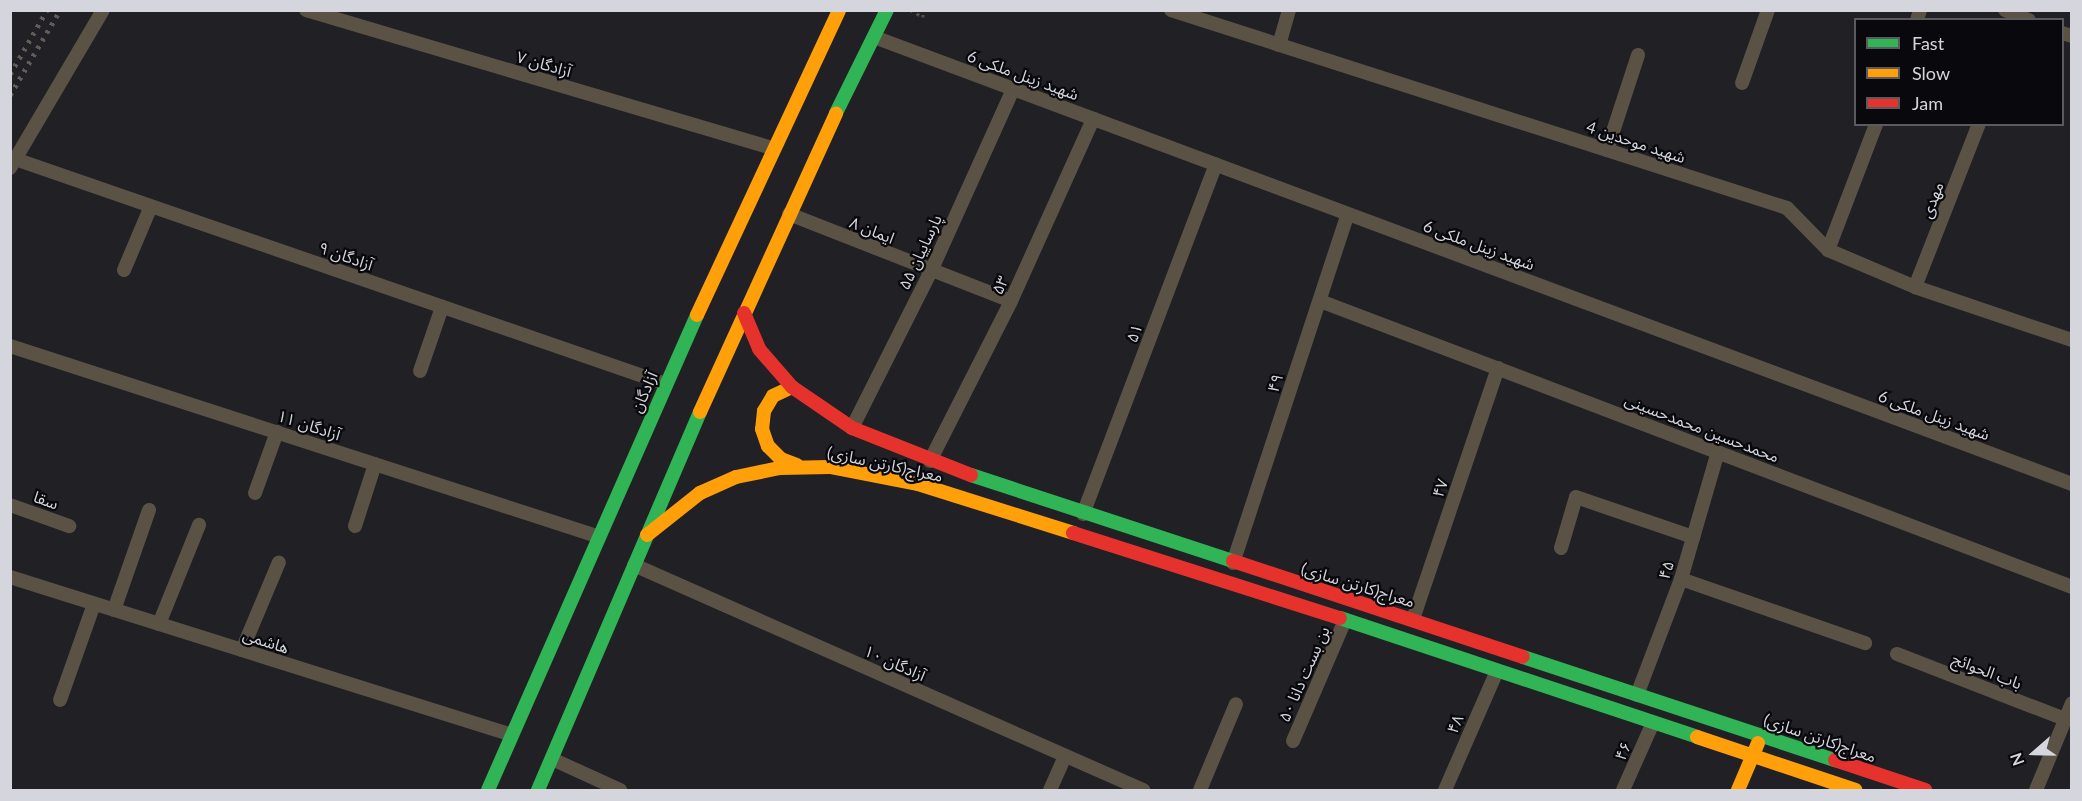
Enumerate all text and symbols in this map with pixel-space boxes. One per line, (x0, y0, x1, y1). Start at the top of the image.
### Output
legend (1854, 18, 2064, 126)
text: Fast (1912, 32, 1944, 54)
street label: 6 شهید زینل ملکی (965, 46, 1081, 104)
street label: ۷ آزادگان (514, 47, 574, 81)
text: Slow (1912, 62, 1950, 84)
text: Jam (1912, 92, 1943, 114)
street label: 4 شهید موحدین (1584, 117, 1688, 167)
street label: مهدی (1916, 179, 1948, 221)
street label: پارساییان ۵۵ (894, 211, 946, 293)
street label: ۸ ایمان (847, 212, 897, 248)
street label: 6 شهید زینل ملکی (1421, 216, 1537, 274)
street label: ۹ آزادگان (316, 238, 376, 274)
street label: ۵۳ (987, 273, 1013, 297)
street label: ۵۱ (1122, 321, 1146, 345)
street label: آزادگان (627, 369, 661, 415)
street label: ۴۹ (1263, 371, 1287, 395)
street label: 6 شهید زینل ملکی (1876, 386, 1992, 444)
street label: محمدحسین محمدحسینی (1622, 390, 1782, 466)
street label: ۱۱ آزادگان (275, 406, 343, 444)
street label: معراج(کارتن سازی) (825, 442, 945, 486)
street label: ۴۷ (1428, 476, 1452, 500)
street label: سقا (31, 487, 61, 513)
street label: ۴۵ (1654, 558, 1678, 582)
street label: معراج(کارتن سازی) (1299, 559, 1417, 611)
street label: بن بست دانا ۵۰ (1274, 623, 1334, 725)
street label: هاشمی (240, 625, 292, 657)
street label: ۱۰ آزادگان (861, 641, 929, 685)
street label: باب الحوائج (1949, 649, 2025, 693)
street label: معراج(کارتن سازی) (1761, 710, 1879, 766)
street label: ۴۸ (1443, 712, 1467, 736)
north arrow (2004, 723, 2064, 783)
street label: ۴۶ (1611, 739, 1635, 763)
text: N (2006, 750, 2028, 768)

